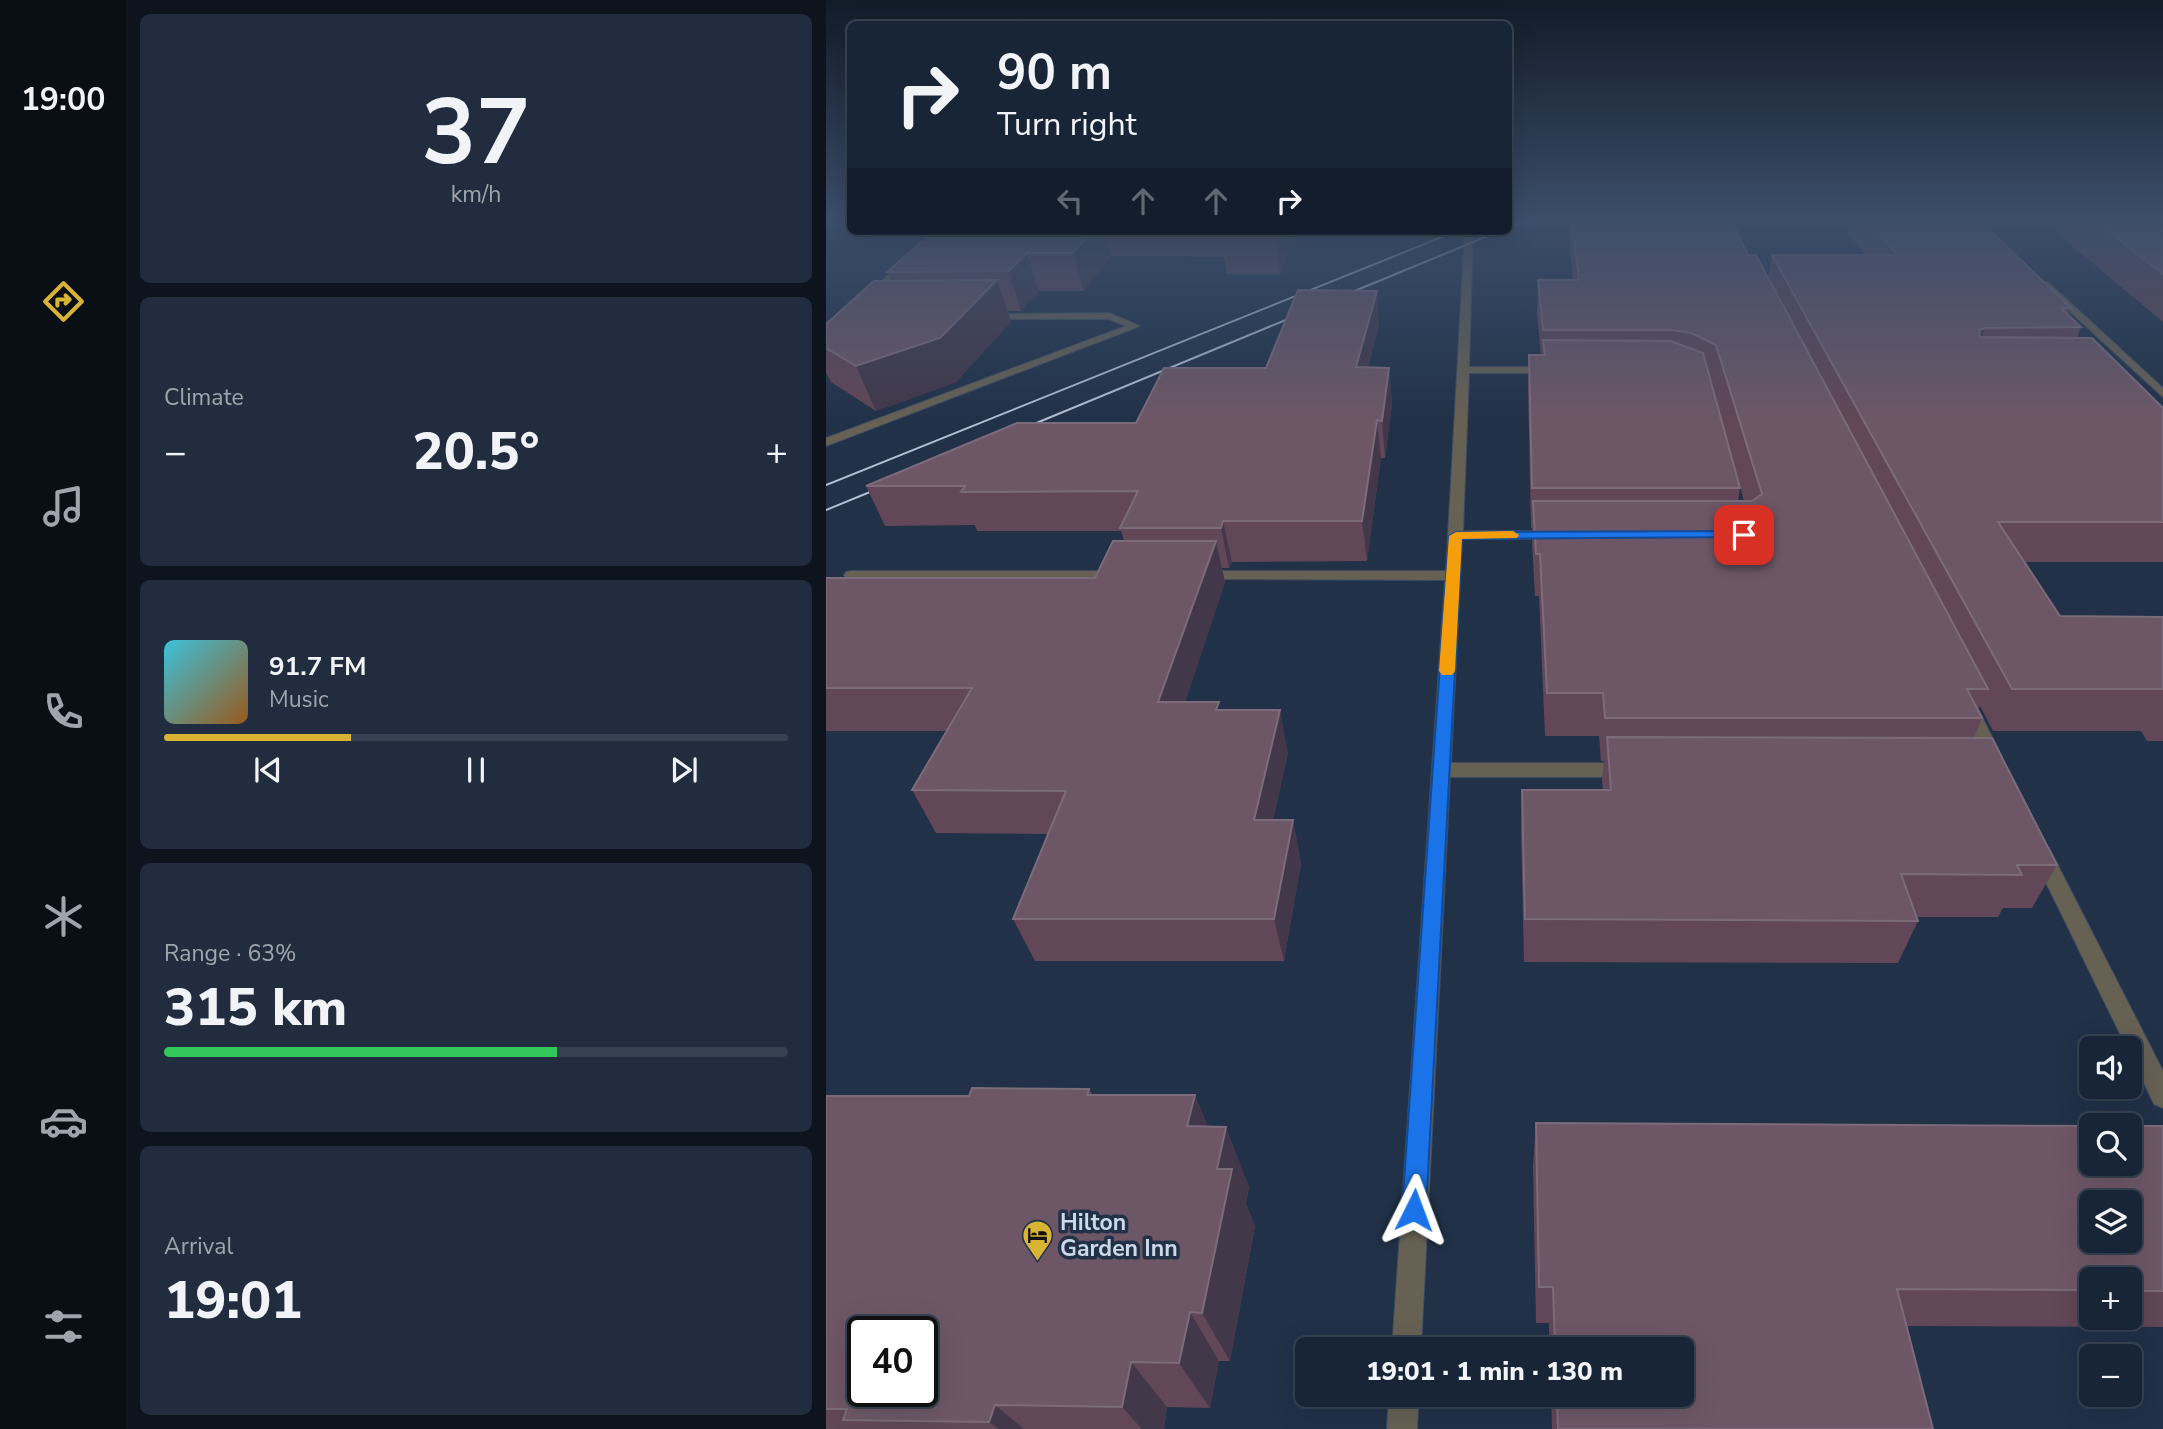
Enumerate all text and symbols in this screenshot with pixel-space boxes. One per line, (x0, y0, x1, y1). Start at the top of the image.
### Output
text: 90 m (997, 39, 1112, 106)
icon: right (882, 49, 973, 140)
text: 37 (421, 71, 531, 195)
text: 19:00 (21, 78, 105, 121)
text: Turn right (997, 103, 1137, 146)
text: km/h (451, 179, 501, 210)
icon: left (1051, 182, 1089, 220)
icon: ahead (1124, 182, 1162, 220)
icon: ahead (1197, 182, 1235, 220)
icon: right (1270, 182, 1308, 220)
icon: directions (39, 277, 88, 326)
text: Climate (164, 382, 244, 413)
text: 20.5° (412, 416, 540, 487)
text: − (164, 427, 187, 478)
text: + (765, 427, 788, 478)
icon: music (39, 482, 88, 531)
pin (1714, 505, 1774, 565)
icon: arrive (1725, 516, 1763, 554)
text: 91.7 FM (269, 649, 366, 684)
text: Music (269, 684, 329, 715)
icon: phone (39, 687, 88, 736)
icon: previous (249, 751, 287, 789)
icon: pause (457, 751, 495, 789)
icon: next (665, 751, 703, 789)
icon: climate (39, 892, 88, 941)
text: Range · 63% (164, 938, 296, 969)
text: 315 km (164, 972, 347, 1043)
map controls (2079, 1036, 2142, 1407)
button: sound (2079, 1036, 2142, 1099)
icon: car (39, 1097, 88, 1146)
button: search (2079, 1113, 2142, 1176)
position arrow (1377, 1173, 1451, 1247)
button: layers (2079, 1190, 2142, 1253)
place label: Hilton Garden Inn (1060, 1207, 1178, 1264)
hotel icon: Hilton Garden Inn (1020, 1218, 1054, 1262)
text: Arrival (164, 1231, 233, 1262)
text: 19:01 (164, 1265, 302, 1336)
button: + (2079, 1267, 2142, 1330)
icon: filters (39, 1302, 88, 1351)
speed limit sign: 40 (847, 1316, 938, 1407)
button: − (2079, 1344, 2142, 1407)
text: 19:01 · 1 min · 130 m (1366, 1354, 1623, 1389)

